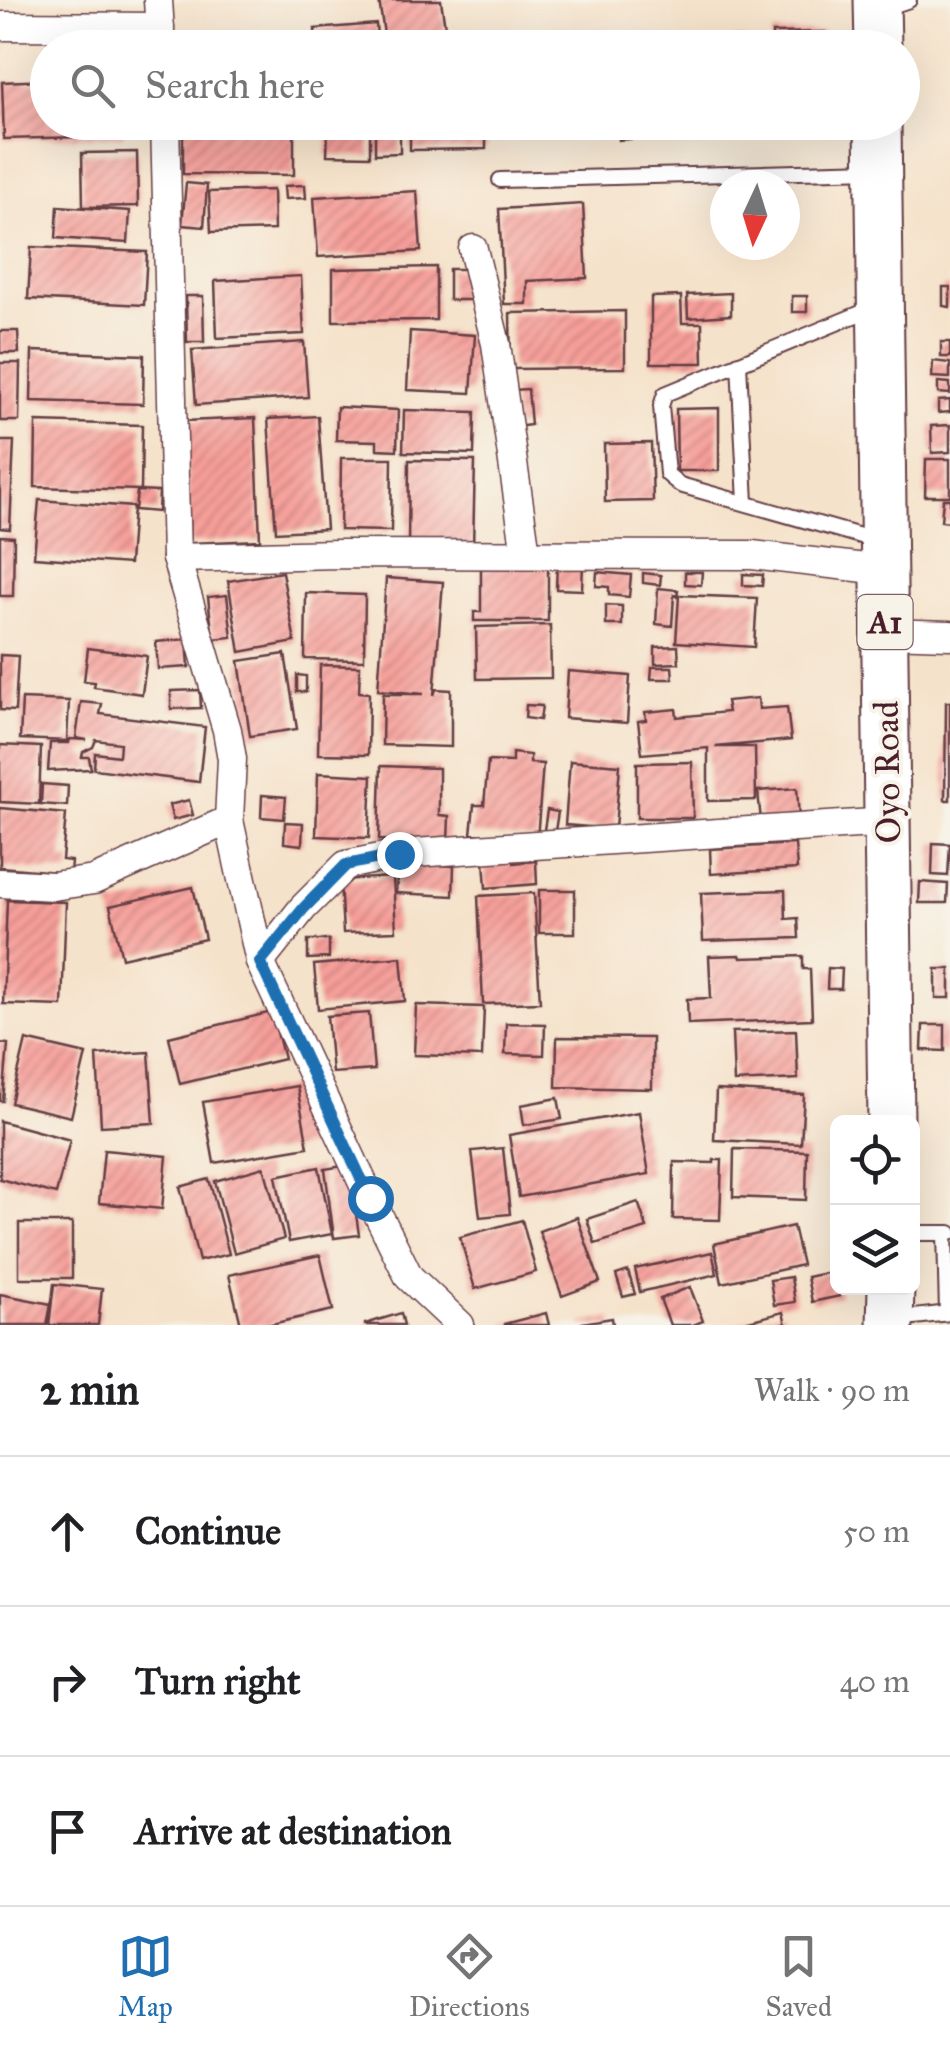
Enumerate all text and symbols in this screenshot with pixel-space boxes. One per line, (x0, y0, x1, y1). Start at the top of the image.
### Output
search box (30, 30, 920, 140)
icon: search (65, 58, 120, 113)
text: Search here (145, 62, 325, 108)
north arrow (710, 170, 800, 260)
road number: A1 (858, 595, 912, 649)
street label: Oyo Road (865, 700, 910, 844)
route end (377, 832, 423, 878)
map controls (830, 1115, 920, 1295)
button: locate (830, 1115, 920, 1205)
route start (348, 1176, 394, 1222)
button: layers (830, 1205, 920, 1295)
text: 2 min (40, 1364, 139, 1416)
text: Walk · 90 m (754, 1371, 910, 1410)
icon: ahead (40, 1504, 95, 1559)
text: Continue (135, 1508, 281, 1554)
text: 50 m (843, 1512, 910, 1551)
icon: right (40, 1654, 95, 1709)
text: Turn right (135, 1658, 301, 1704)
text: 40 m (840, 1662, 910, 1701)
icon: arrive (40, 1804, 95, 1859)
text: Arrive at destination (135, 1808, 452, 1854)
tab: Map (118, 1929, 173, 2024)
tab: Directions (409, 1929, 530, 2024)
tab: Saved (766, 1929, 832, 2024)

